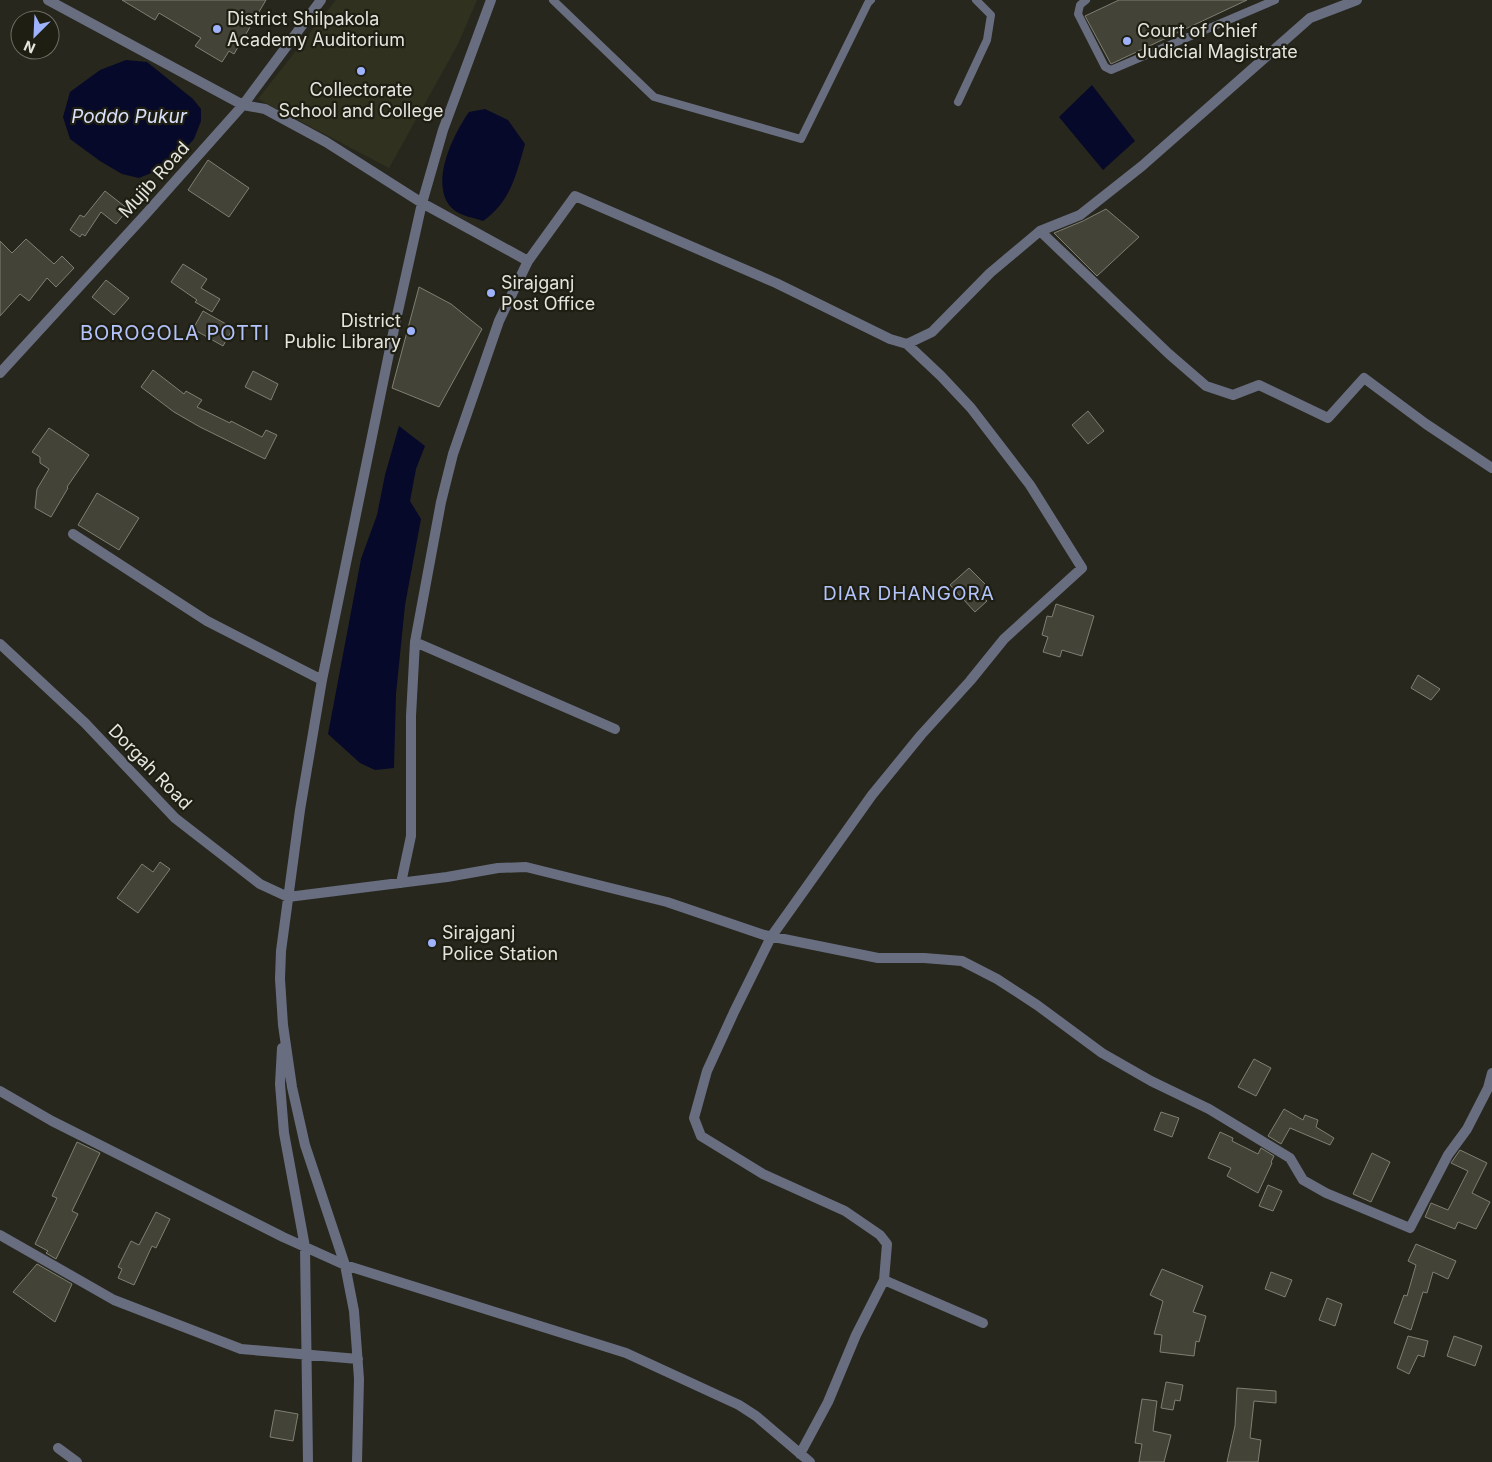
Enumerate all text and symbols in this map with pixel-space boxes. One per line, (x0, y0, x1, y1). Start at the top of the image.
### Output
place label: District Shilpakola Academy Auditorium (227, 8, 405, 50)
north arrow (10, 10, 60, 60)
place label: Court of Chief Judicial Magistrate (1137, 20, 1298, 62)
marker: District Shilpakola Academy Auditorium (211, 23, 223, 35)
marker: Court of Chief Judicial Magistrate (1121, 35, 1133, 47)
text: N (21, 37, 38, 57)
marker: Collectorate School and College (355, 65, 367, 77)
place label: Collectorate School and College (279, 79, 444, 121)
water label: Poddo Pukur (71, 105, 188, 128)
street label: Mujib Road (114, 137, 193, 222)
place label: Sirajganj Post Office (501, 272, 595, 314)
marker: Sirajganj Post Office (485, 287, 497, 299)
place label: District Public Library (284, 310, 401, 352)
district label: BOROGOLA POTTI (80, 321, 270, 345)
marker: District Public Library (405, 325, 417, 337)
district label: DIAR DHANGORA (823, 582, 995, 605)
street label: Dorgah Road (104, 720, 196, 814)
place label: Sirajganj Police Station (442, 922, 558, 964)
marker: Sirajganj Police Station (426, 937, 438, 949)

